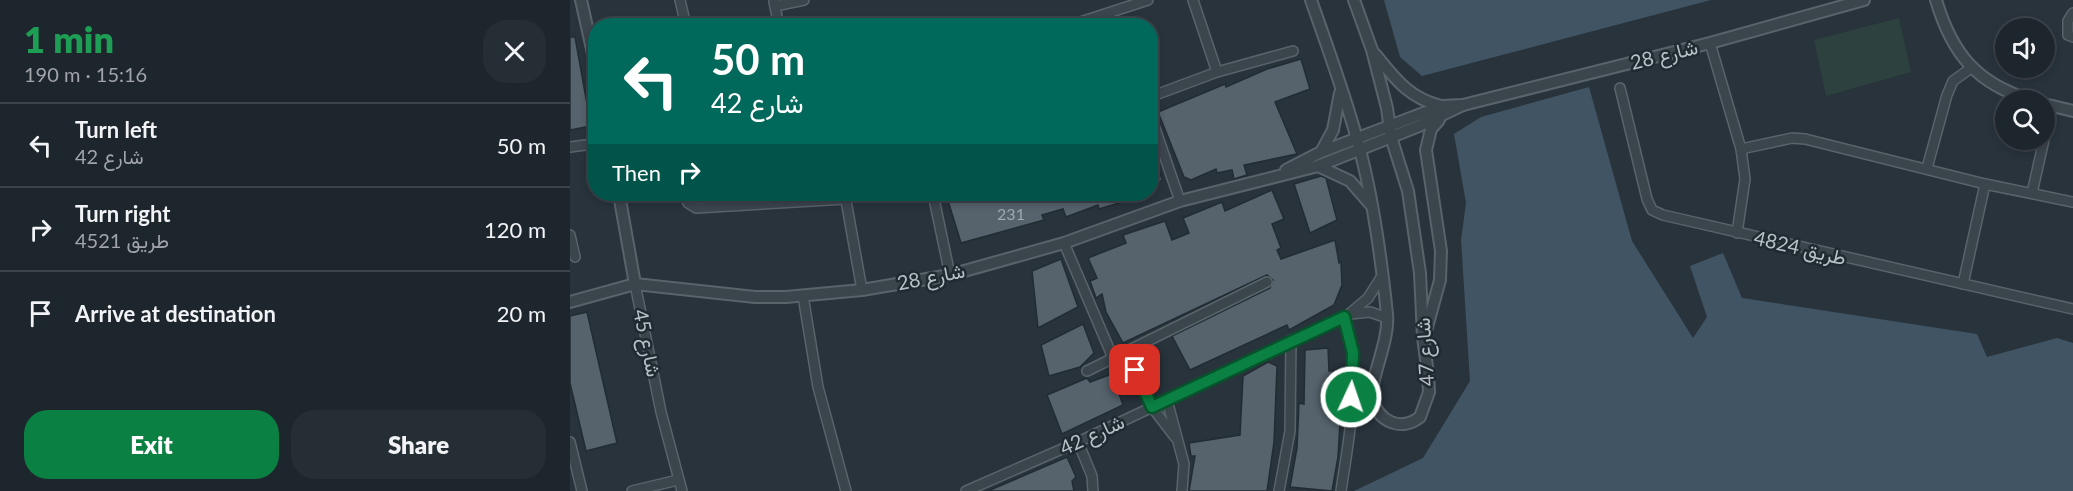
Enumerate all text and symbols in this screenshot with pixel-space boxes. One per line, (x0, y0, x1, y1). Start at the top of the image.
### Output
text: 1 min (24, 17, 114, 61)
map controls (1995, 18, 2055, 150)
button: sound (1995, 18, 2055, 78)
button: close (483, 20, 546, 83)
text: 50 m (711, 34, 805, 84)
street label: شارع 28 (1628, 34, 1701, 77)
icon: left (612, 42, 690, 120)
text: 190 m · 15:16 (24, 62, 147, 86)
text: شارع 42 (711, 86, 804, 119)
button: search (1995, 90, 2055, 150)
text: Turn left (75, 116, 157, 143)
icon: left (24, 129, 57, 162)
text: 50 m (497, 132, 546, 159)
text: شارع 42 (75, 144, 144, 168)
icon: right (673, 156, 706, 189)
text: Then (612, 159, 661, 186)
text: Turn right (75, 200, 170, 227)
house number: 231 (997, 204, 1025, 223)
icon: right (24, 213, 57, 246)
text: 120 m (484, 216, 546, 243)
street label: طريق 4824 (1751, 225, 1849, 271)
text: طريق 4521 (75, 228, 169, 252)
street label: شارع 28 (895, 258, 967, 297)
icon: arrive (24, 297, 57, 330)
text: Arrive at destination (75, 300, 276, 327)
text: 20 m (497, 300, 546, 327)
street label: شارع 45 (626, 307, 667, 379)
street label: شارع 47 (1410, 317, 1441, 387)
pin (1109, 344, 1160, 395)
icon: arrive (1118, 353, 1151, 386)
position arrow (1319, 365, 1383, 429)
street label: شارع 42 (1055, 409, 1129, 462)
button: Exit (24, 410, 279, 479)
button: Share (291, 410, 546, 479)

